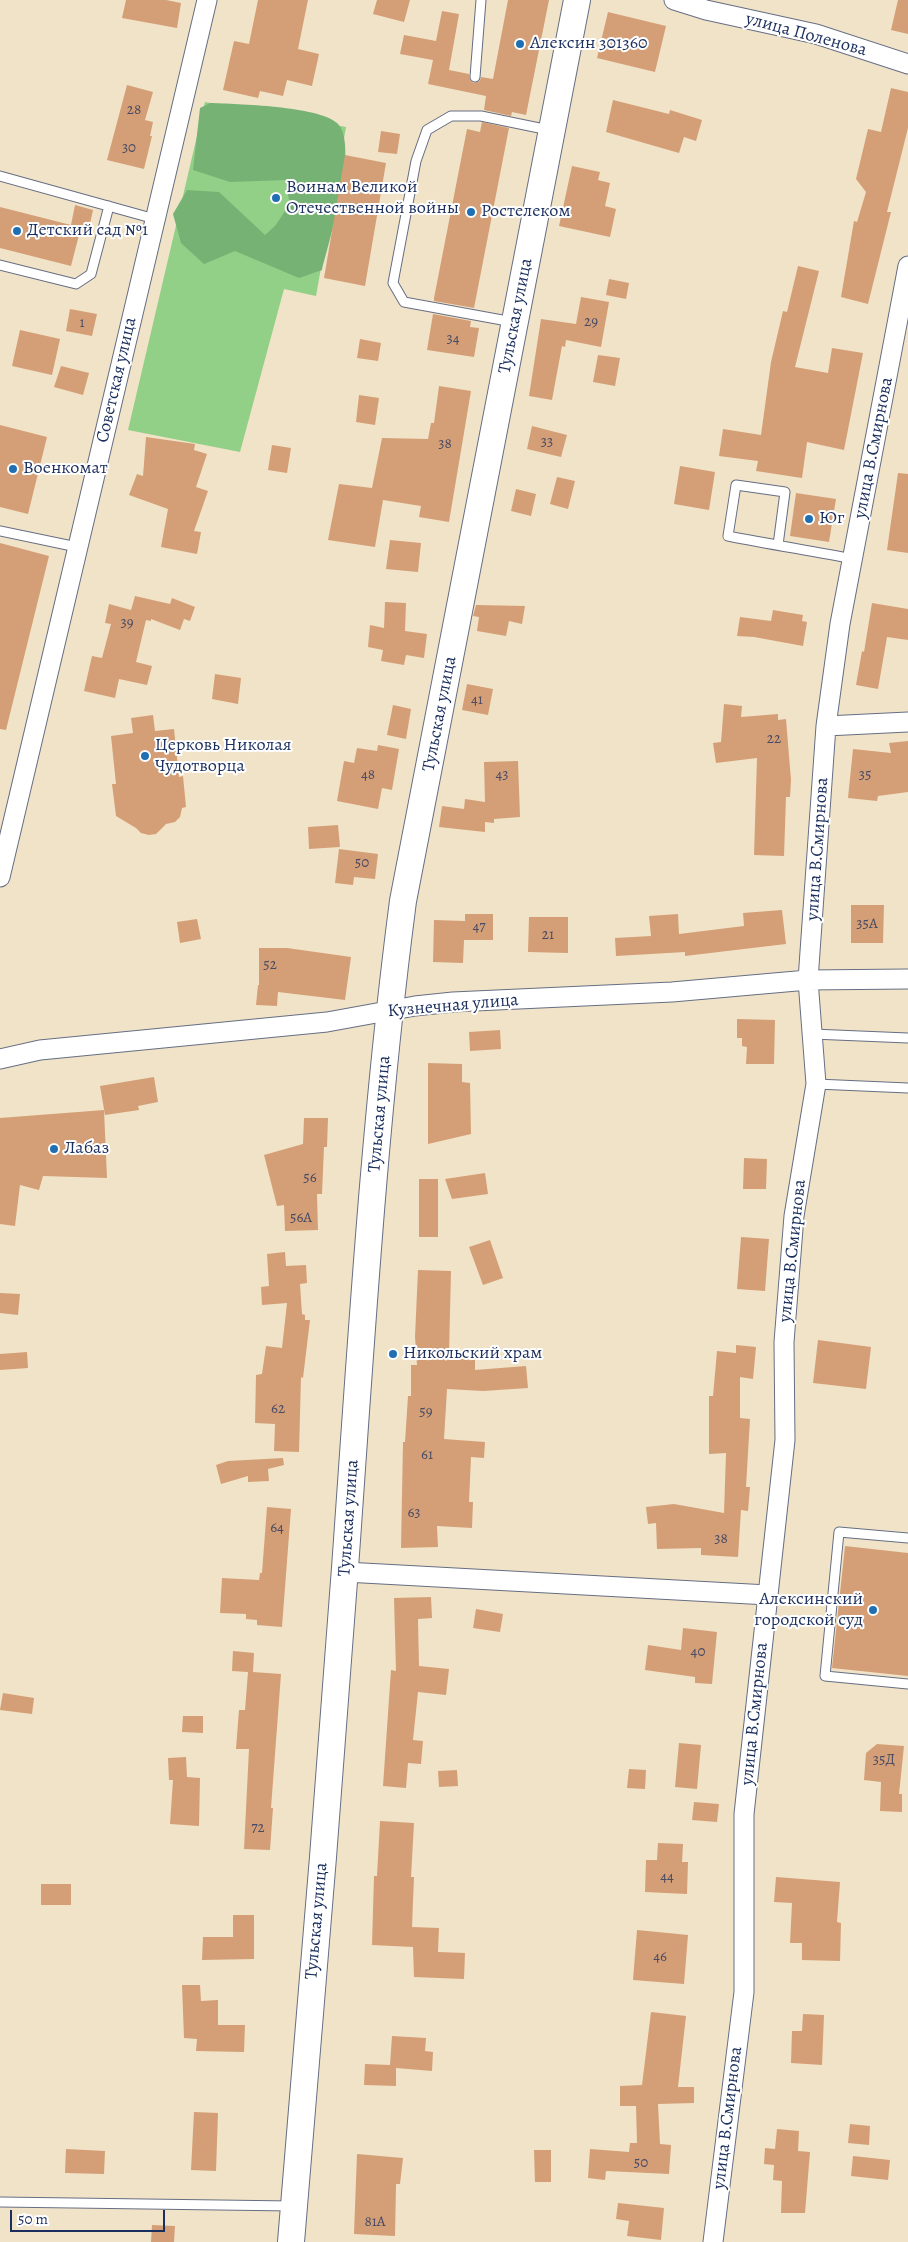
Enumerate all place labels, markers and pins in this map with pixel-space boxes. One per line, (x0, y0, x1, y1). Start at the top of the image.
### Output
place label: Алексин 301360 (530, 33, 648, 55)
marker: Алексин 301360 (514, 38, 526, 50)
place label: Воинам Великой Отечественной войны (286, 177, 459, 220)
marker: Воинам Великой Отечественной войны (270, 192, 282, 204)
place label: Ростелеком (481, 201, 571, 223)
marker: Ростелеком (465, 206, 477, 218)
place label: Детский сад №1 (27, 220, 148, 242)
marker: Детский сад №1 (11, 225, 23, 237)
place label: Военкомат (23, 458, 108, 480)
marker: Военкомат (7, 463, 19, 475)
place label: Юг (819, 508, 845, 530)
marker: Юг (803, 513, 815, 525)
place label: Церковь Николая Чудотворца (155, 735, 292, 778)
marker: Церковь Николая Чудотворца (139, 750, 151, 762)
place label: Лабаз (64, 1138, 109, 1160)
marker: Лабаз (48, 1143, 60, 1155)
place label: Никольский храм (403, 1343, 542, 1365)
marker: Никольский храм (387, 1348, 399, 1360)
place label: Алексинский городской суд (754, 1589, 863, 1632)
marker: Алексинский городской суд (867, 1604, 879, 1616)

